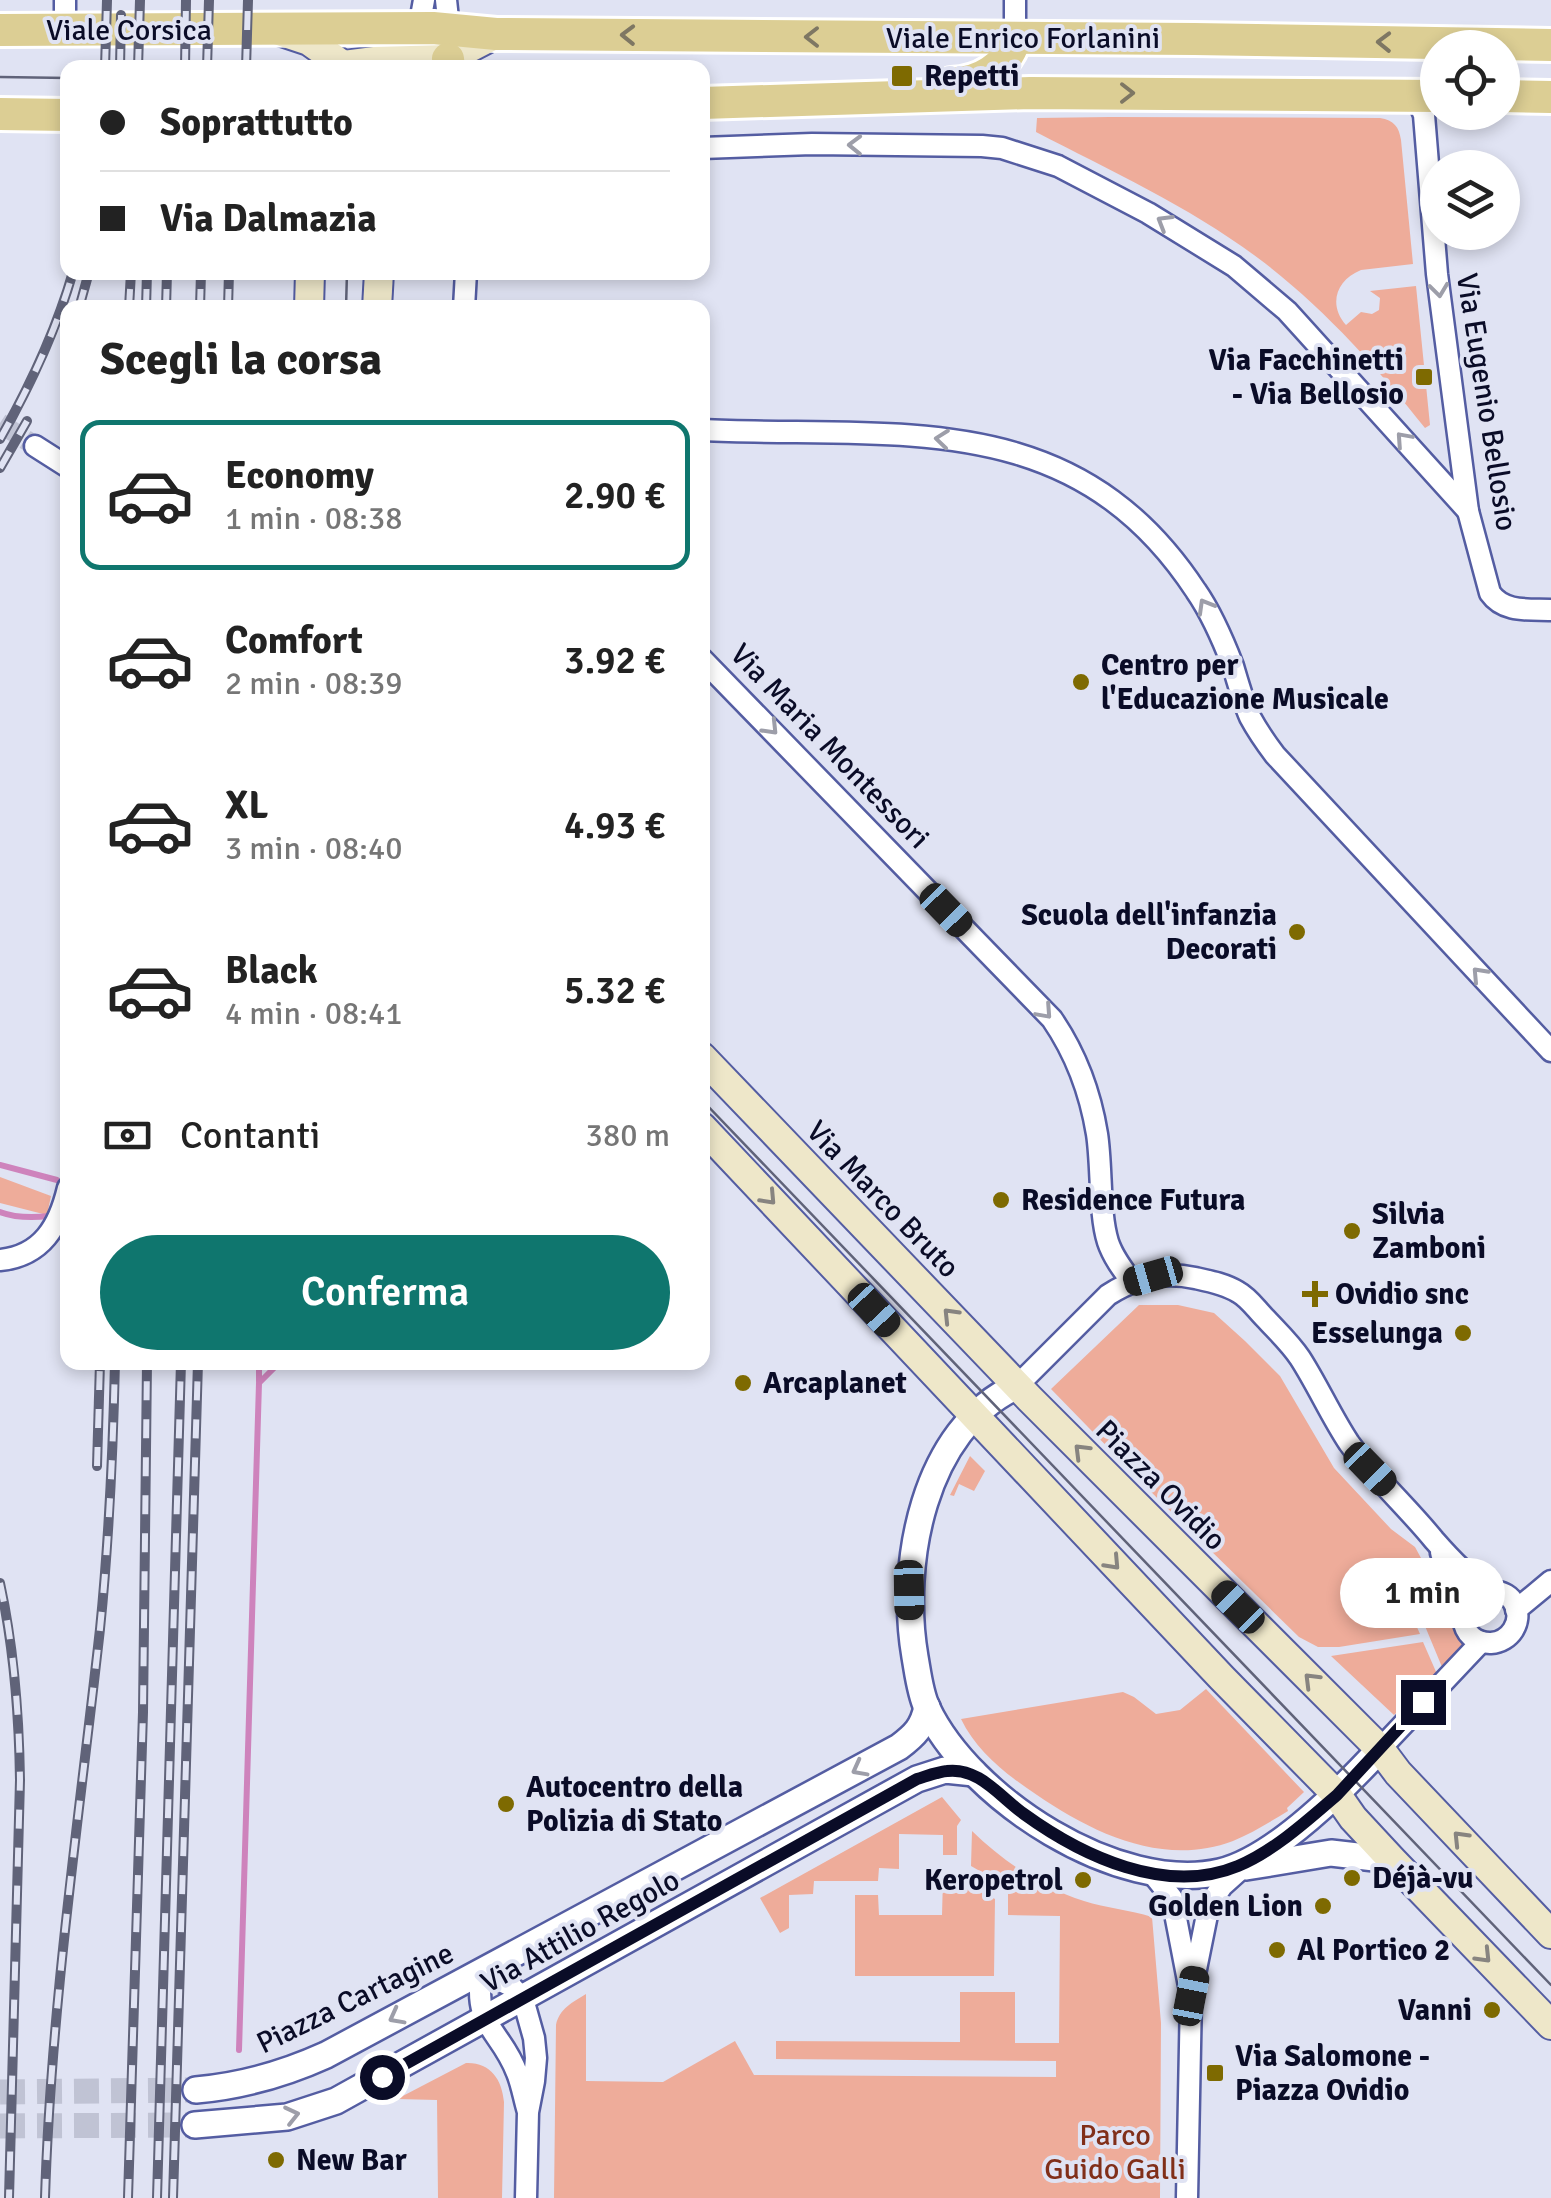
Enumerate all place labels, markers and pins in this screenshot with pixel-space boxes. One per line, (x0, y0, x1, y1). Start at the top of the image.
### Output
place label: Repetti (924, 58, 1019, 95)
marker: Repetti (889, 63, 915, 89)
place label: Via Facchinetti - Via Bellosio (1209, 342, 1404, 413)
marker: Via Facchinetti - Via Bellosio (1413, 366, 1435, 388)
place label: Centro per l'Educazione Musicale (1101, 647, 1389, 718)
marker: Centro per l'Educazione Musicale (1070, 671, 1092, 693)
place label: Scuola dell'infanzia Decorati (1021, 897, 1277, 968)
marker: Scuola dell'infanzia Decorati (1286, 921, 1308, 943)
place label: Residence Futura (1021, 1182, 1246, 1219)
marker: Residence Futura (990, 1189, 1012, 1211)
place label: Silvia Zamboni (1372, 1196, 1486, 1267)
marker: Silvia Zamboni (1341, 1220, 1363, 1242)
place label: Ovidio snc (1335, 1276, 1469, 1313)
marker: Ovidio snc (1304, 1283, 1326, 1305)
place label: Esselunga (1311, 1315, 1443, 1352)
marker: Esselunga (1452, 1322, 1474, 1344)
place label: Arcaplanet (763, 1365, 907, 1402)
marker: Arcaplanet (732, 1372, 754, 1394)
place label: Autocentro della Polizia di Stato (526, 1769, 743, 1840)
marker: Autocentro della Polizia di Stato (495, 1793, 517, 1815)
place label: Déjà-vu (1372, 1860, 1474, 1897)
place label: Keropetrol (924, 1862, 1063, 1899)
marker: Déjà-vu (1341, 1867, 1363, 1889)
marker: Keropetrol (1072, 1869, 1094, 1891)
place label: Golden Lion (1148, 1888, 1303, 1925)
marker: Golden Lion (1312, 1895, 1334, 1917)
place label: Al Portico 2 (1297, 1932, 1450, 1969)
marker: Al Portico 2 (1266, 1939, 1288, 1961)
place label: Vanni (1398, 1992, 1472, 2029)
marker: Vanni (1481, 1999, 1503, 2021)
place label: Via Salomone - Piazza Ovidio (1235, 2038, 1430, 2109)
marker: Via Salomone - Piazza Ovidio (1204, 2062, 1226, 2084)
place label: New Bar (296, 2142, 407, 2179)
marker: New Bar (265, 2149, 287, 2171)

